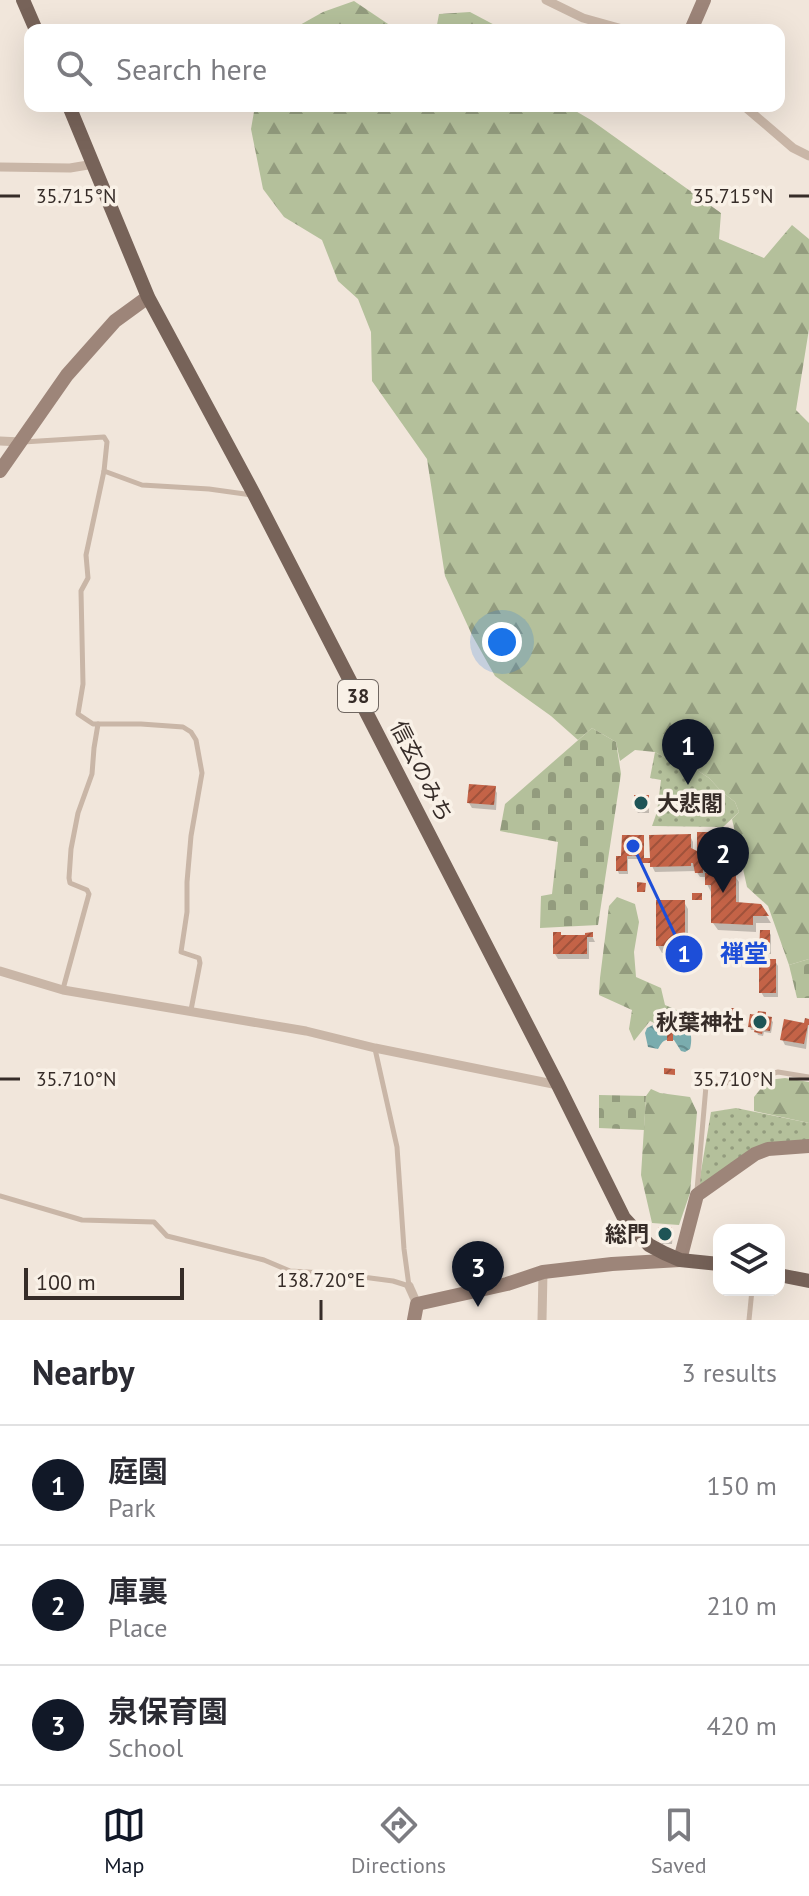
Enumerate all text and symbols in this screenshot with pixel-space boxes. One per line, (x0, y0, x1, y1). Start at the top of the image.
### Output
search box (24, 24, 785, 112)
icon: search (52, 46, 96, 90)
text: Search here (116, 49, 267, 88)
text: 35.715°N (36, 183, 116, 209)
text: 35.715°N (693, 183, 773, 209)
your location (482, 622, 522, 662)
road number: 38 (338, 680, 378, 712)
street label: 信玄のみち (385, 716, 459, 826)
pin: 1 (662, 719, 714, 785)
place label: 大悲閣 (657, 789, 723, 817)
marker: 大悲閣 (632, 794, 650, 812)
pin: 2 (697, 827, 749, 893)
callout: 禅堂 (664, 930, 784, 978)
text: 1 (677, 938, 691, 969)
text: 禅堂 (720, 938, 768, 969)
place label: 秋葉神社 (656, 1008, 744, 1036)
marker: 秋葉神社 (751, 1013, 769, 1031)
text: 35.710°N (36, 1066, 116, 1092)
text: 35.710°N (693, 1066, 773, 1092)
place label: 総門 (605, 1220, 649, 1248)
map controls (713, 1224, 785, 1296)
button: layers (713, 1224, 785, 1296)
marker: 総門 (656, 1225, 674, 1243)
pin: 3 (452, 1241, 504, 1307)
scale bar (24, 1264, 184, 1300)
text: 138.720°E (277, 1267, 365, 1293)
text: 100 m (36, 1268, 96, 1296)
text: Nearby (32, 1350, 134, 1394)
text: 3 results (682, 1356, 777, 1389)
text: 庭園 (108, 1451, 168, 1490)
text: 1 (51, 1469, 65, 1502)
text: 150 m (706, 1469, 777, 1502)
text: Park (108, 1491, 156, 1524)
text: 庫裏 (108, 1571, 168, 1610)
text: 2 (51, 1589, 65, 1622)
text: 210 m (706, 1589, 777, 1622)
text: Place (108, 1611, 167, 1644)
text: 泉保育園 (108, 1691, 228, 1730)
text: 3 (51, 1709, 65, 1742)
text: 420 m (706, 1709, 777, 1742)
text: School (108, 1731, 183, 1764)
tab: Map (102, 1803, 146, 1879)
tab: Directions (351, 1803, 446, 1879)
tab: Saved (651, 1803, 707, 1879)

